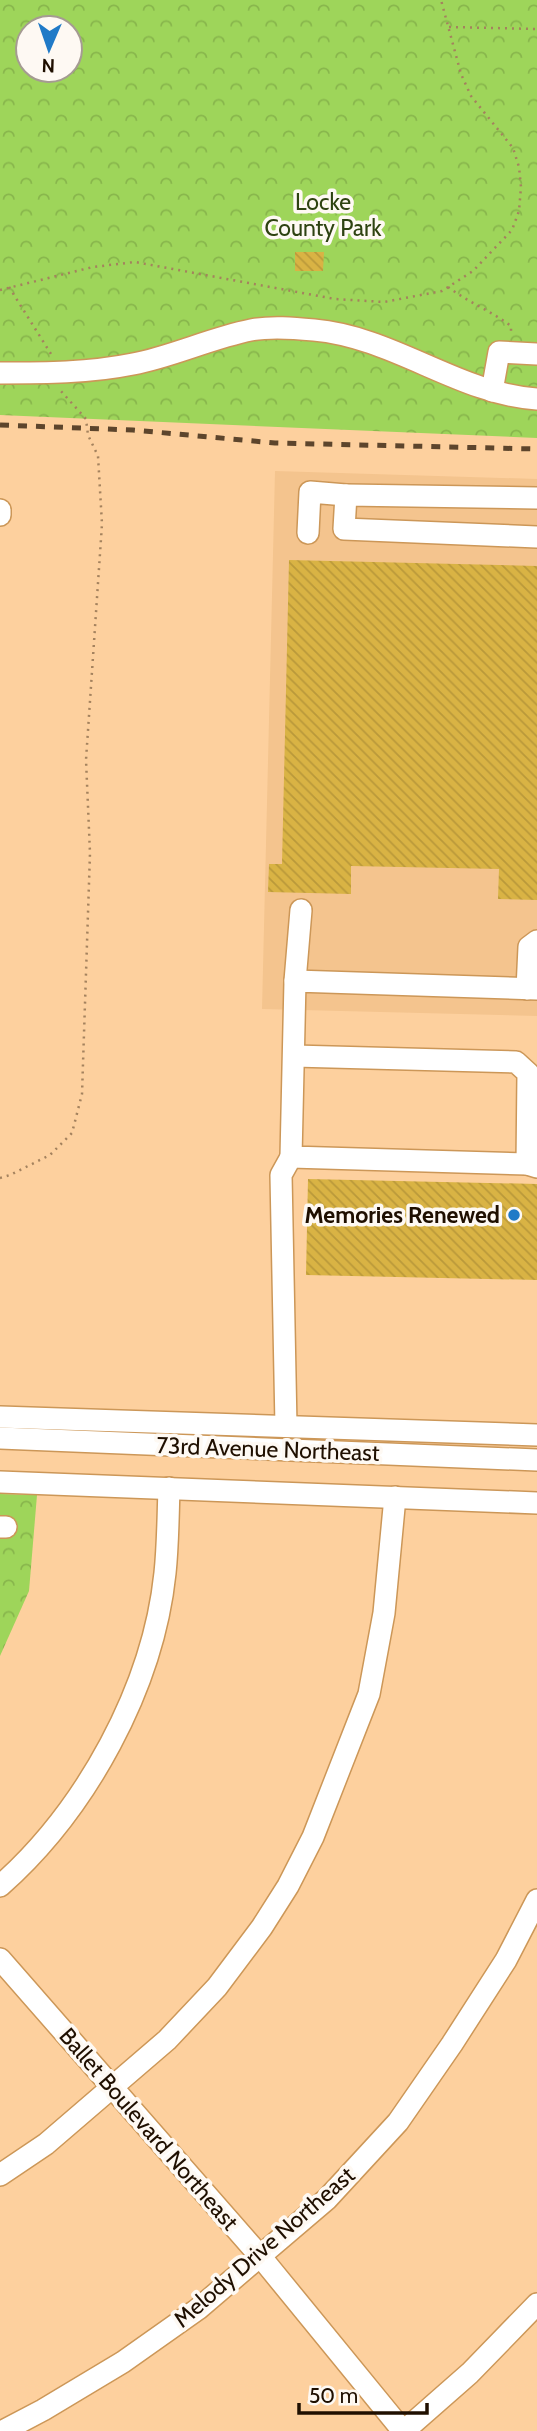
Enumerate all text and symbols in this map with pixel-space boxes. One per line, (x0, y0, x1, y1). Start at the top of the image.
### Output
north arrow (14, 14, 84, 84)
text: N (41, 54, 56, 77)
park label: Locke County Park (264, 188, 382, 242)
place label: Memories Renewed (304, 1201, 500, 1229)
marker: Memories Renewed (506, 1207, 522, 1223)
street label: 73rd Avenue Northeast (156, 1431, 380, 1467)
street label: Ballet Boulevard Northeast (54, 2022, 245, 2236)
street label: Melody Drive Northeast (168, 2161, 360, 2333)
scale bar (299, 2372, 427, 2416)
text: 50 m (309, 2383, 358, 2408)

